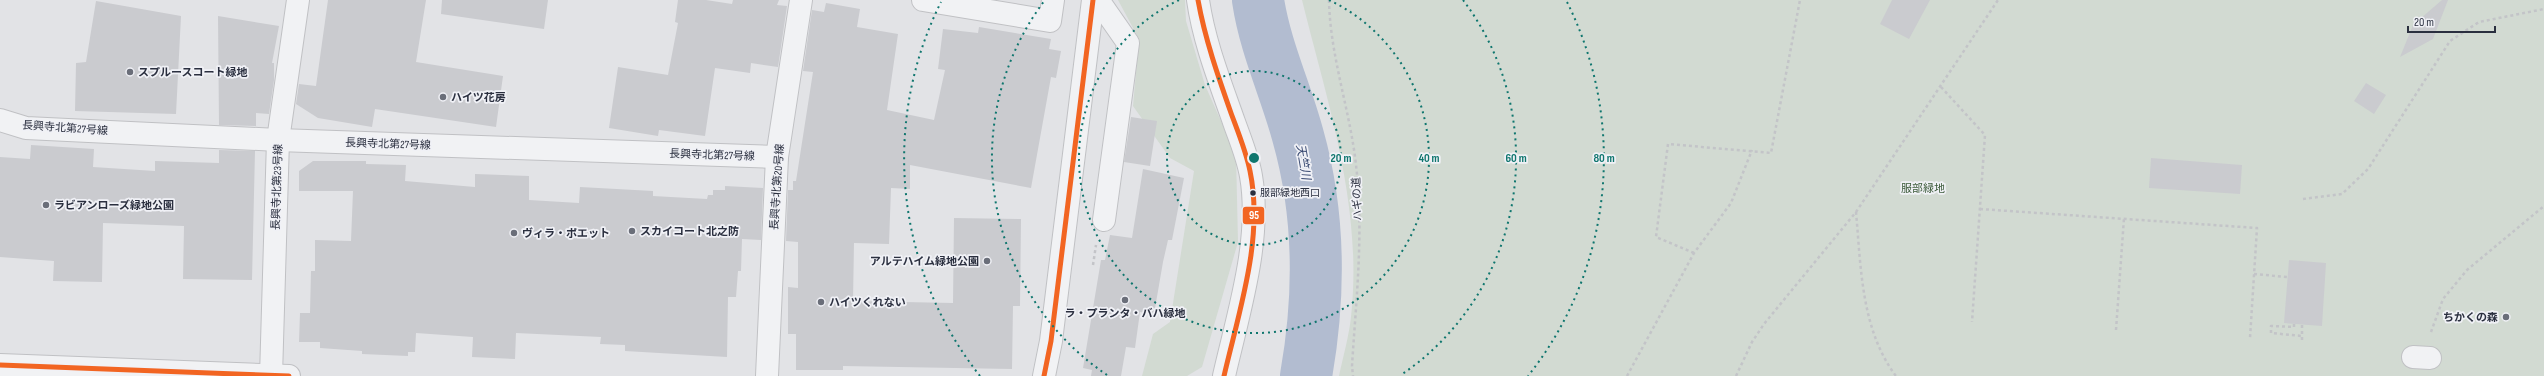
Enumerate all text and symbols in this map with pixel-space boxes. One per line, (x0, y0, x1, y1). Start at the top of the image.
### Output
scale bar (2408, 8, 2495, 34)
text: 20 m (2414, 15, 2434, 30)
place label: スプルースコート緑地 (138, 66, 247, 79)
marker: スプルースコート緑地 (125, 67, 135, 77)
place label: ハイツ花房 (451, 91, 506, 104)
marker: ハイツ花房 (438, 92, 448, 102)
street label: 長興寺北第27号線 (22, 119, 108, 137)
street label: 長興寺北第27号線 (345, 136, 431, 152)
street label: 長興寺北第20号線 (768, 143, 786, 231)
water label: 天竺川 (1292, 143, 1314, 183)
street label: 長興寺北第23号線 (269, 144, 285, 230)
street label: 長興寺北第27号線 (669, 147, 755, 163)
centre of rings (1247, 151, 1261, 165)
text: 20 m (1331, 151, 1351, 166)
text: 40 m (1418, 151, 1440, 166)
text: 60 m (1505, 151, 1527, 166)
text: 80 m (1593, 151, 1615, 166)
street label: ハギの道 (1350, 177, 1364, 221)
park label: 服部緑地 (1901, 182, 1945, 195)
place label: 服部緑地西口 (1260, 187, 1320, 199)
marker: 服部緑地西口 (1248, 188, 1258, 198)
place label: ラビアンローズ緑地公園 (54, 199, 174, 212)
marker: ラビアンローズ緑地公園 (41, 200, 51, 210)
line badge: 95 (1242, 206, 1265, 225)
text: 95 (1249, 209, 1259, 222)
place label: スカイコート北之防 (640, 225, 739, 238)
marker: スカイコート北之防 (627, 226, 637, 236)
place label: ヴィラ・ポエット (522, 227, 610, 240)
marker: ヴィラ・ポエット (509, 228, 519, 238)
place label: アルテハイム緑地公園 (870, 255, 979, 268)
marker: アルテハイム緑地公園 (982, 256, 992, 266)
marker: ラ・プランタ・バハ緑地 (1120, 295, 1130, 305)
place label: ハイツくれない (829, 296, 906, 309)
marker: ハイツくれない (816, 297, 826, 307)
place label: ラ・プランタ・バハ緑地 (1065, 307, 1186, 320)
place label: ちかくの森 (2443, 311, 2498, 324)
marker: ちかくの森 (2501, 312, 2511, 322)

